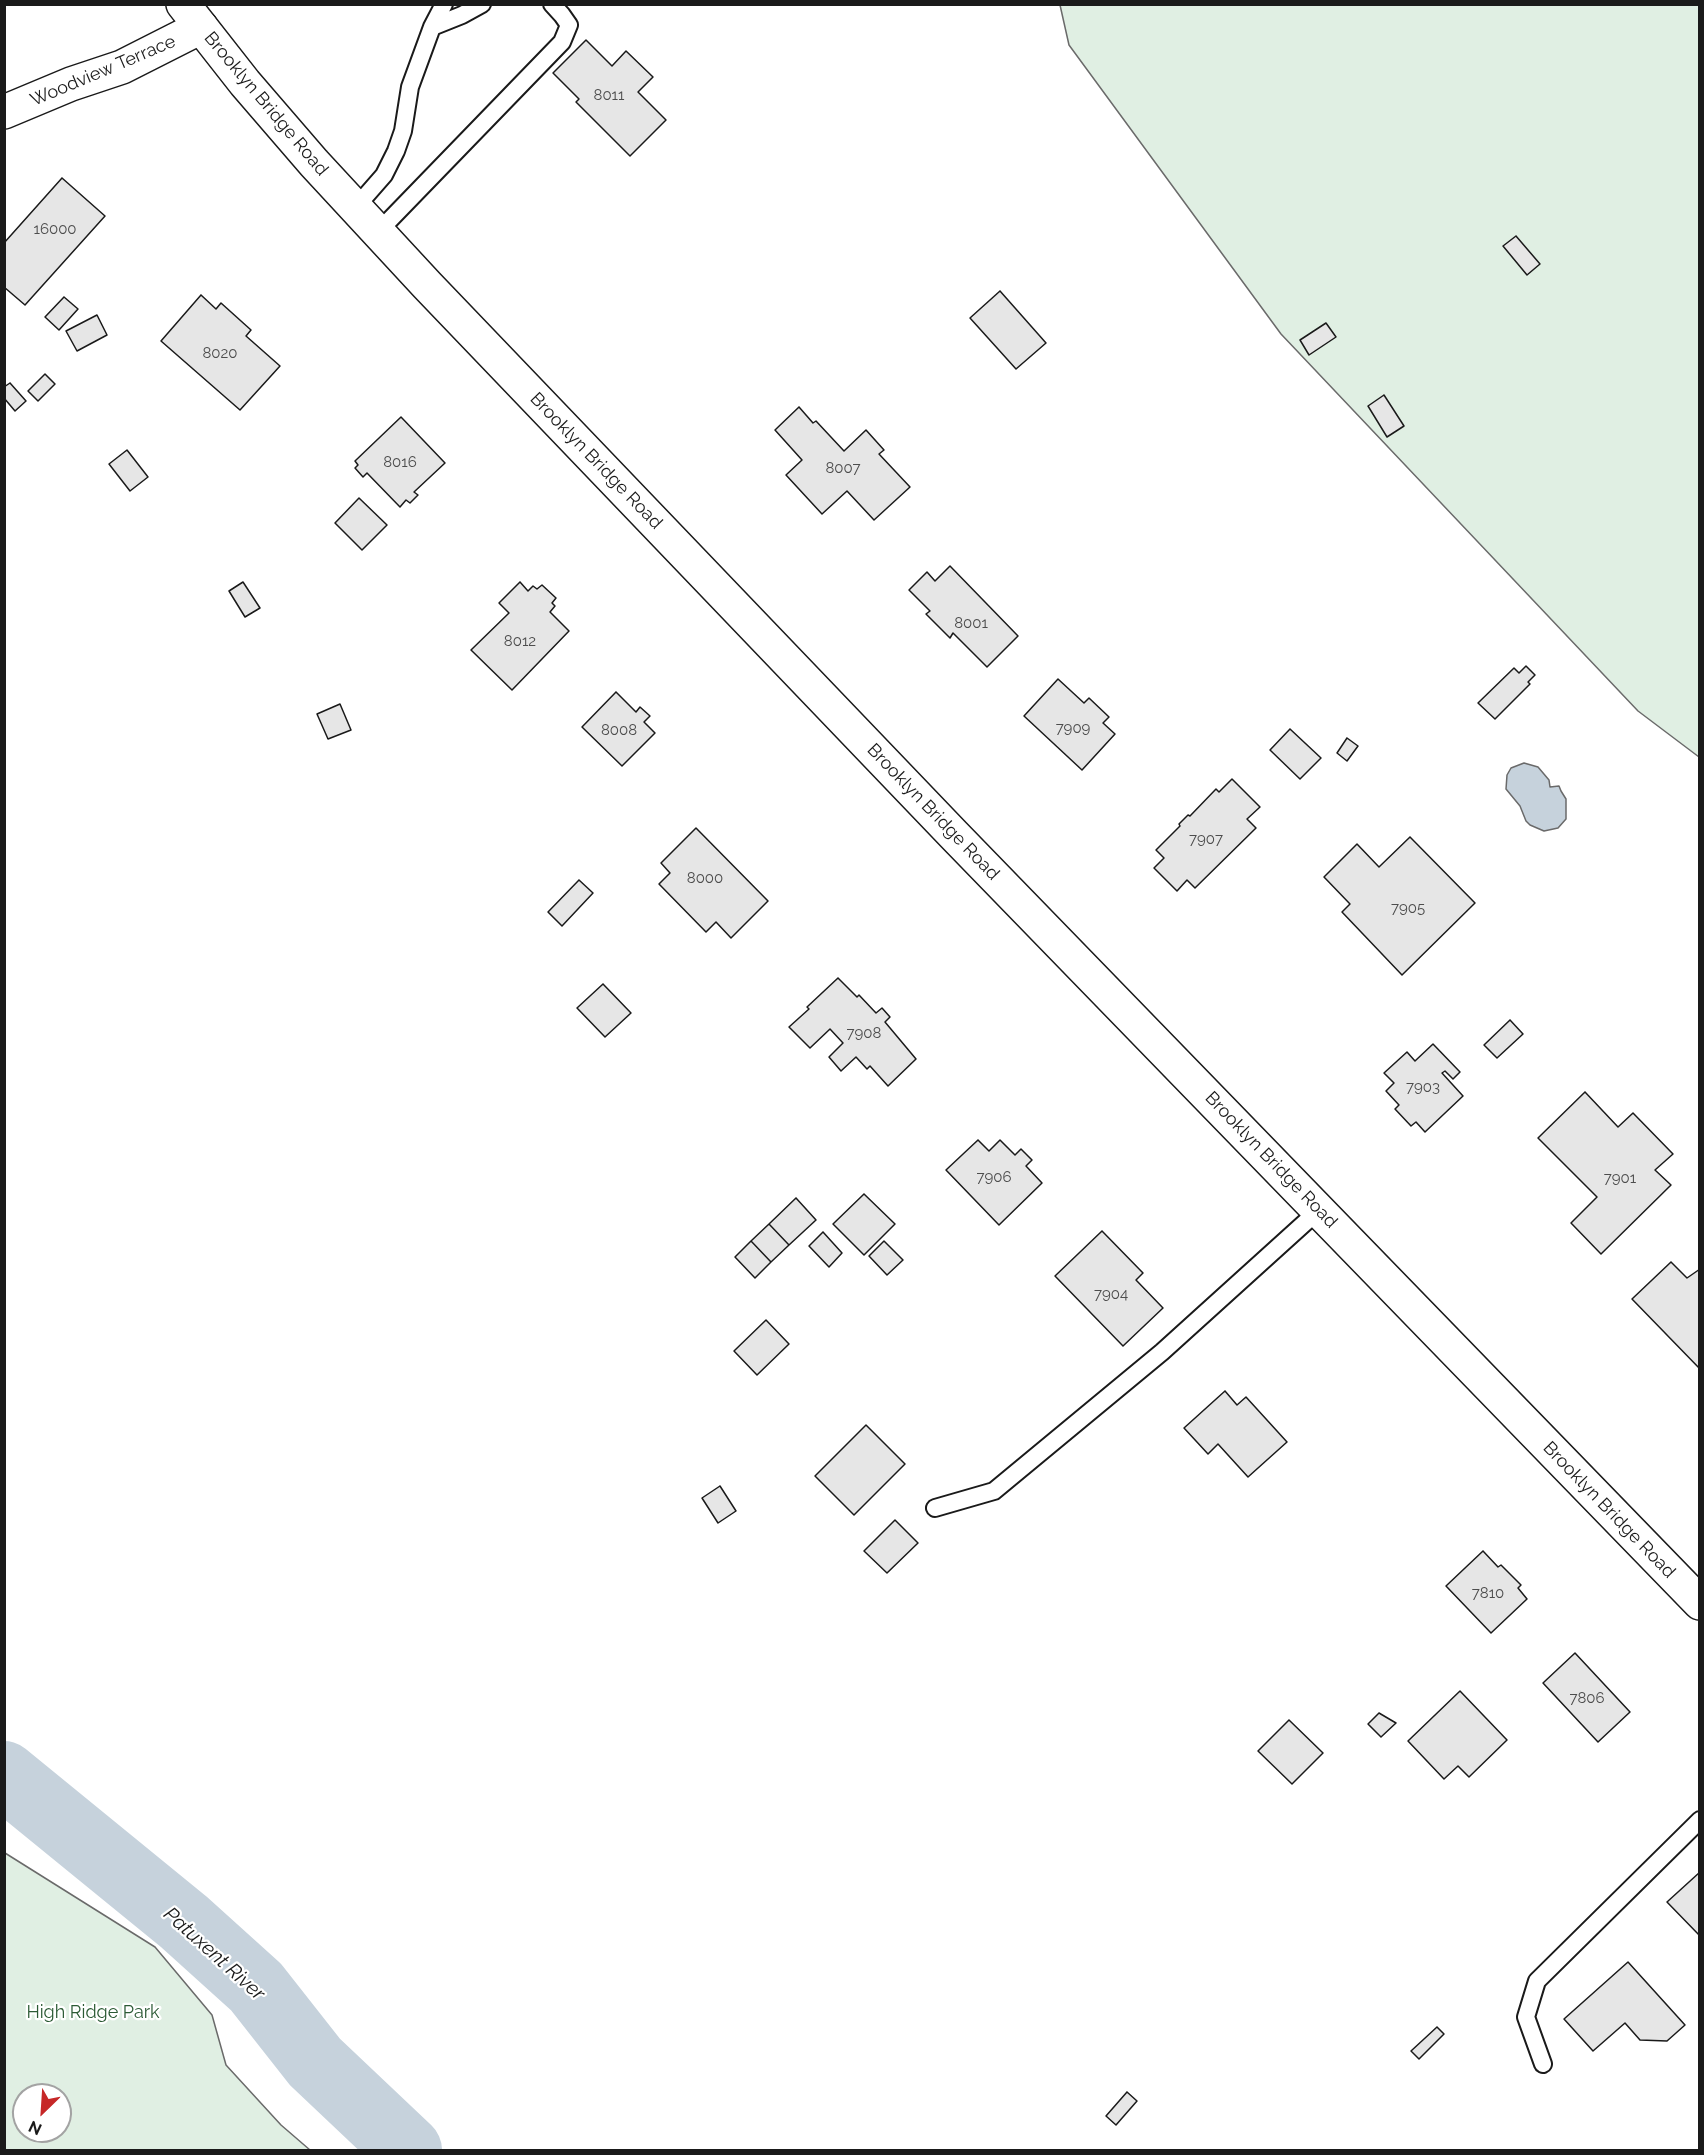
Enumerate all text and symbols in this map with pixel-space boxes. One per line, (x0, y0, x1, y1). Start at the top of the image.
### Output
street label: Brooklyn Bridge Road (199, 28, 333, 180)
street label: Woodview Terrace (27, 31, 179, 111)
house number: 8011 (594, 86, 624, 104)
house number: 16000 (33, 220, 77, 238)
house number: 8020 (202, 344, 238, 362)
street label: Brooklyn Bridge Road (525, 388, 667, 534)
house number: 8016 (383, 453, 417, 471)
house number: 8007 (825, 459, 861, 477)
house number: 8001 (954, 614, 988, 632)
house number: 8012 (504, 632, 536, 650)
house number: 7909 (1056, 719, 1090, 737)
house number: 8008 (601, 721, 637, 739)
street label: Brooklyn Bridge Road (862, 739, 1004, 885)
house number: 7907 (1189, 830, 1223, 848)
house number: 8000 (687, 869, 723, 887)
house number: 7905 (1391, 899, 1425, 917)
house number: 7908 (847, 1024, 881, 1042)
house number: 7903 (1406, 1078, 1440, 1096)
street label: Brooklyn Bridge Road (1200, 1087, 1342, 1233)
house number: 7906 (977, 1168, 1011, 1186)
house number: 7901 (1604, 1169, 1636, 1187)
house number: 7904 (1094, 1285, 1128, 1303)
street label: Brooklyn Bridge Road (1538, 1437, 1680, 1583)
house number: 7810 (1472, 1584, 1504, 1602)
house number: 7806 (1569, 1689, 1605, 1707)
water label: Patuxent River (158, 1902, 270, 2006)
park label: High Ridge Park (26, 2002, 160, 2024)
north arrow (12, 2083, 72, 2143)
text: N (25, 2117, 45, 2139)

